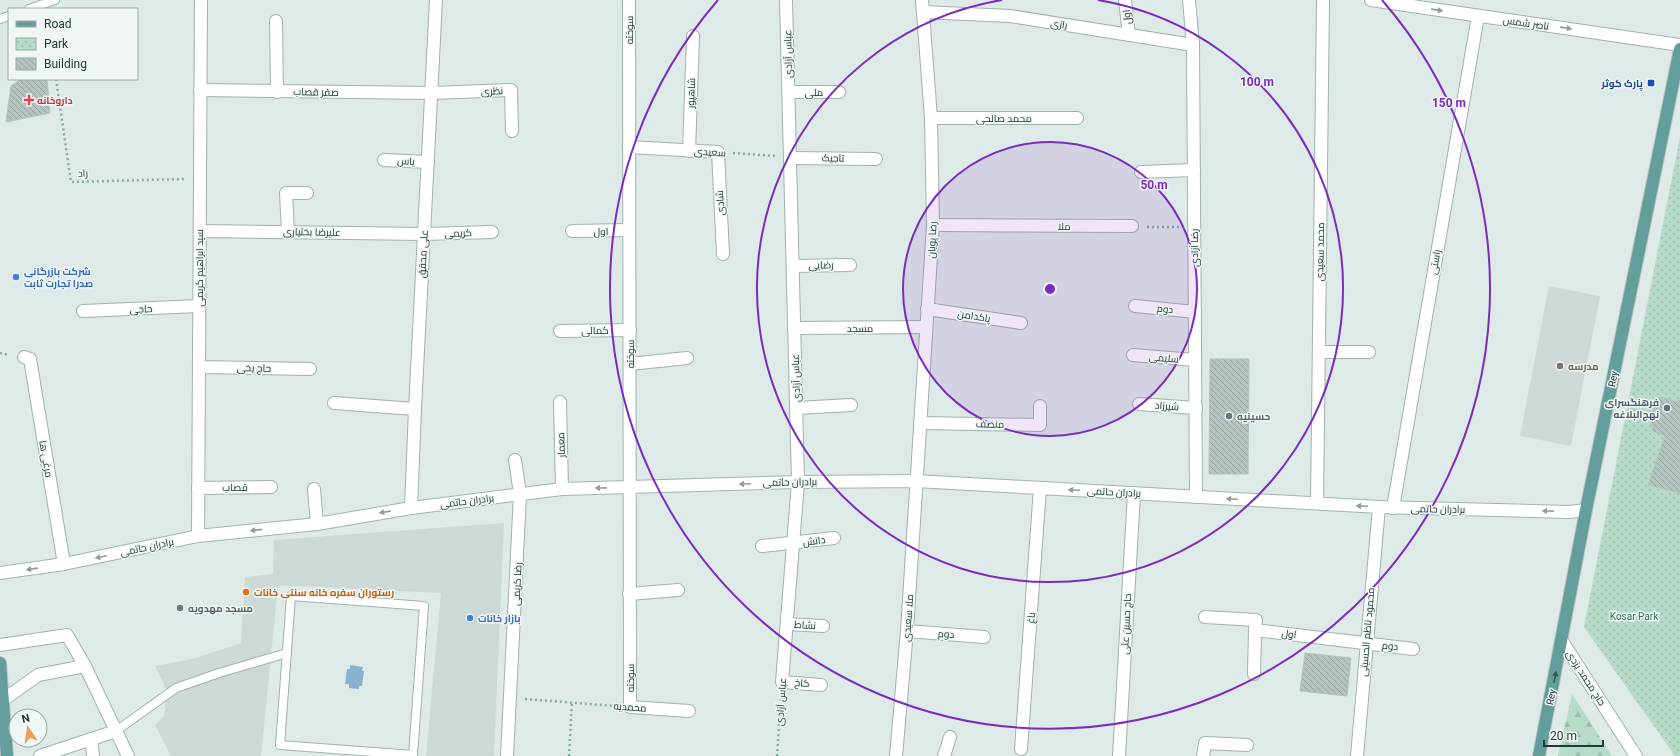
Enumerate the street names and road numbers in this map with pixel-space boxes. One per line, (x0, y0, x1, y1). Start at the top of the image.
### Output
street label: اول (1121, 9, 1134, 25)
street label: ناصر شمس (1502, 14, 1550, 33)
street label: سوخته (624, 16, 635, 44)
street label: رازی (1050, 17, 1068, 32)
street label: عباس آزادی (782, 30, 795, 78)
street label: شاهپور (685, 78, 698, 109)
street label: نظری (481, 85, 503, 98)
street label: صفر قصاب (293, 86, 339, 98)
street label: ملی (805, 87, 823, 99)
street label: محمد صالحی (976, 113, 1032, 125)
street label: سعیدی (694, 145, 726, 160)
street label: تاجیک (822, 152, 845, 164)
street label: یاس (397, 155, 415, 168)
street label: راد (78, 167, 88, 179)
street label: شادی (714, 190, 727, 216)
street label: رضا پویان (926, 221, 939, 259)
street label: ملا (1057, 221, 1071, 232)
street label: محمد سعیدی (1314, 222, 1327, 282)
street label: علیرضا بختیاری (283, 226, 341, 239)
street label: اول (594, 226, 608, 238)
street label: کریمی (444, 227, 472, 240)
street label: سید ابراهیم کریمی (194, 229, 207, 307)
street label: رضا آزادی (1189, 229, 1201, 267)
street label: علی محقق (416, 230, 431, 278)
street label: راستی (1427, 249, 1444, 276)
street label: رضایی (808, 259, 834, 272)
street label: حاجی (129, 303, 153, 316)
street label: دوم (1156, 303, 1174, 317)
street label: پاکدامن (957, 308, 992, 325)
street label: مسجد (847, 323, 873, 334)
street label: کمالی (581, 325, 609, 337)
street label: سوخته (625, 340, 636, 368)
street label: سلیمی (1149, 351, 1179, 366)
street label: عباس آزادی (790, 354, 803, 402)
street label: حاج یخی (237, 362, 271, 375)
street label: Rey (1606, 370, 1620, 388)
street label: شیرزاد (1154, 399, 1180, 413)
street label: منصف (976, 418, 1004, 430)
street label: معمار (555, 432, 567, 459)
street label: مرغی ها (36, 440, 55, 479)
street label: برادران حاتمی (763, 476, 817, 489)
street label: قصاب (222, 482, 248, 493)
street label: برادران حاتمی (1086, 485, 1141, 500)
street label: برادران حاتمی (439, 492, 495, 511)
street label: برادران حاتمی (1411, 503, 1465, 516)
street label: دانش (802, 534, 826, 549)
street label: برادران حاتمی (119, 536, 175, 559)
street label: رضا کریمی (510, 562, 525, 606)
street label: محمود ناظم الحسینی (1358, 587, 1378, 677)
street label: حاج حسین علی (1119, 593, 1134, 655)
street label: ملا سعیدی (901, 594, 916, 642)
street label: باغ (1025, 612, 1038, 624)
street label: نشاط (794, 619, 816, 631)
street label: دوم (937, 628, 955, 642)
street label: اول (1281, 628, 1297, 641)
street label: دوم (1381, 640, 1399, 654)
street label: حاج محمد یزدی (1563, 648, 1608, 708)
street label: سوخته (625, 664, 636, 692)
street label: عباس آزادی (774, 677, 789, 726)
street label: کاخ (794, 677, 810, 690)
street label: Rey (1544, 688, 1558, 706)
street label: محمدیه (613, 700, 647, 714)

